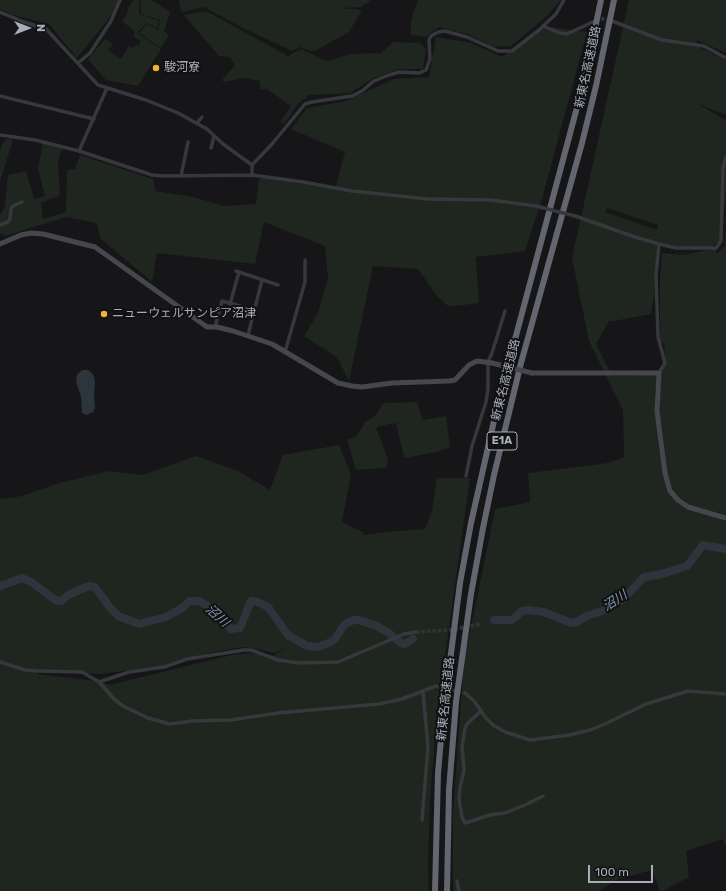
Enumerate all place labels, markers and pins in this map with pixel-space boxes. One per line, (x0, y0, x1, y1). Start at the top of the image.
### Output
place label: 駿河寮 (164, 61, 200, 75)
marker: 駿河寮 (151, 63, 161, 73)
place label: ニューウェルサンピア沼津 (112, 307, 256, 321)
marker: ニューウェルサンピア沼津 (99, 309, 109, 319)

